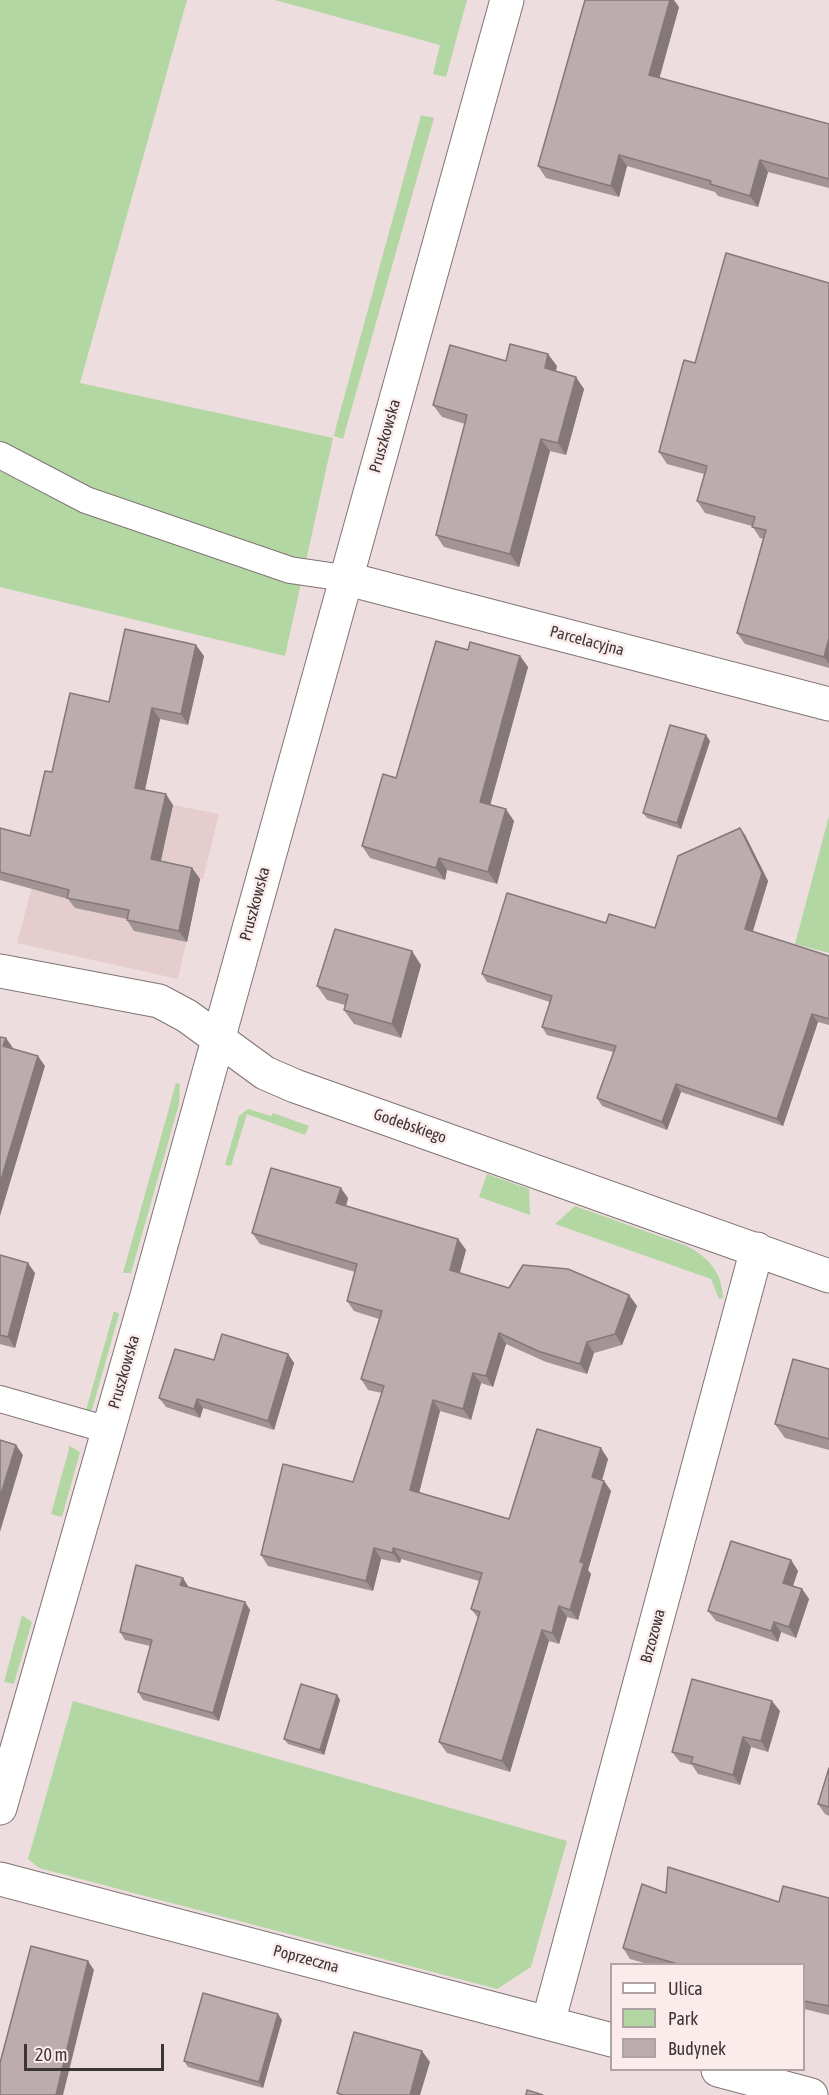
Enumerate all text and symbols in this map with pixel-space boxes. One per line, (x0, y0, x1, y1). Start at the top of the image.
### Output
street label: Pruszkowska (365, 397, 405, 475)
street label: Parcelacyjna (548, 622, 626, 660)
street label: Pruszkowska (236, 865, 274, 943)
street label: Godebskiego (371, 1105, 449, 1147)
street label: Pruszkowska (104, 1333, 144, 1411)
street label: Brzozowa (637, 1607, 669, 1665)
street label: Poprzeczna (271, 1941, 341, 1977)
legend (610, 1963, 805, 2071)
text: Ulica (668, 1978, 703, 1999)
text: Park (668, 2008, 698, 2029)
scale bar (27, 2032, 166, 2070)
text: Budynek (668, 2038, 726, 2059)
text: 20 m (35, 2044, 67, 2065)

